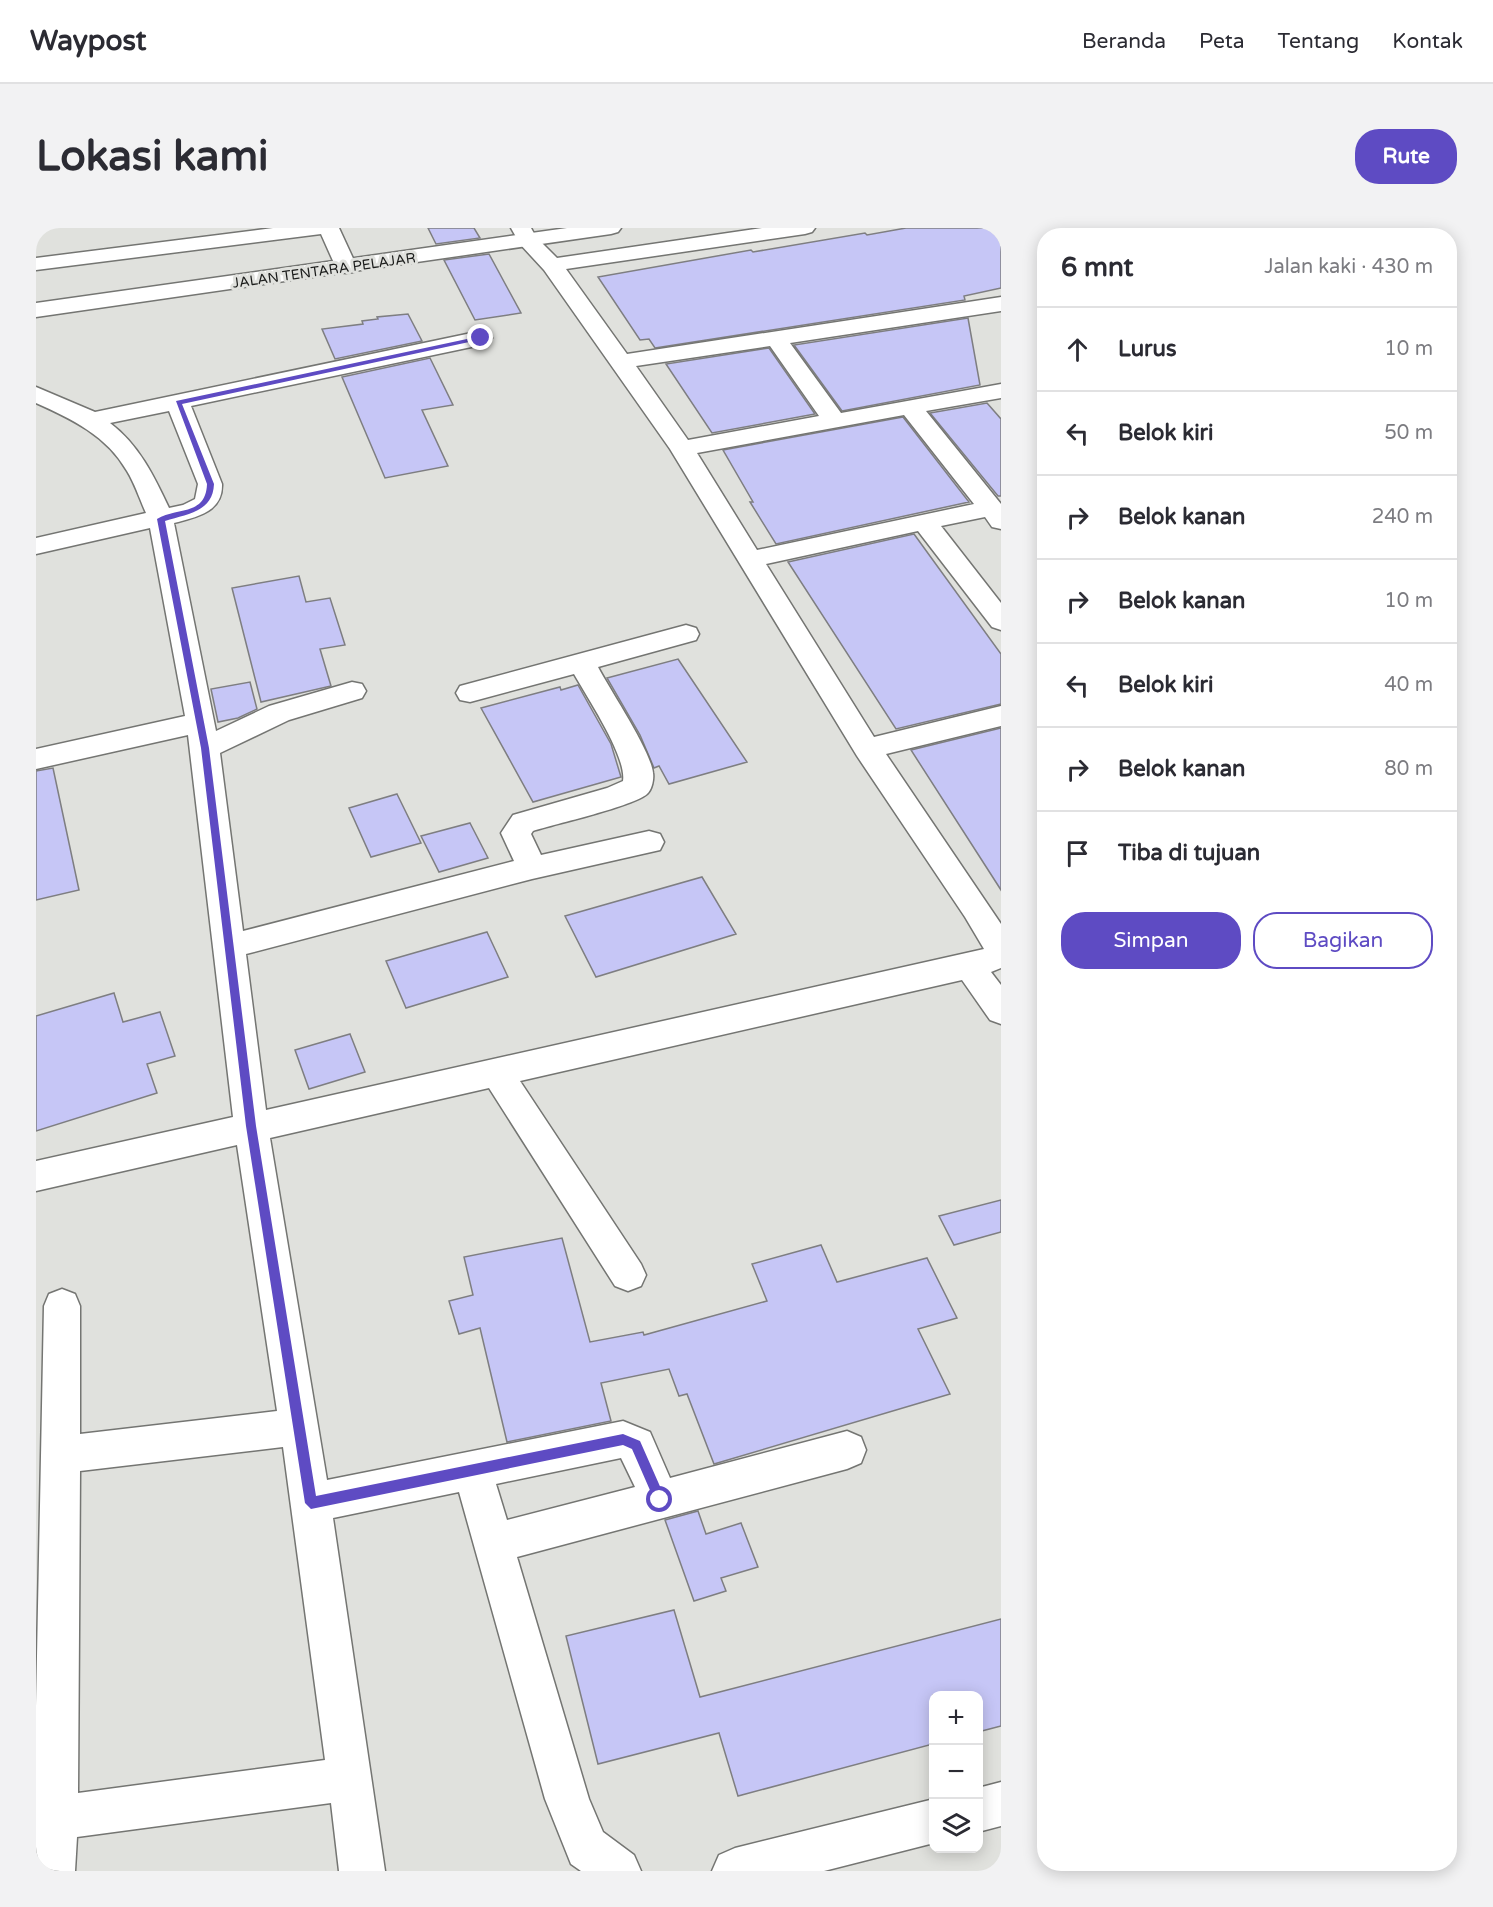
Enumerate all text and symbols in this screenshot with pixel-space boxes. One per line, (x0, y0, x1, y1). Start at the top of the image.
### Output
text: Waypost (30, 24, 146, 58)
text: Beranda (1082, 29, 1166, 54)
text: Peta (1199, 29, 1245, 54)
text: Tentang (1278, 29, 1359, 54)
text: Kontak (1392, 29, 1463, 54)
button: Rute (1355, 129, 1457, 184)
text: Lokasi kami (36, 131, 268, 182)
street label: JALAN TENTARA PELAJAR (232, 249, 417, 292)
text: 6 mnt (1061, 252, 1133, 283)
text: Jalan kaki · 430 m (1264, 255, 1433, 279)
route end (467, 324, 493, 350)
icon: ahead (1061, 333, 1094, 366)
text: Lurus (1118, 336, 1176, 362)
text: 10 m (1384, 337, 1433, 361)
icon: left (1061, 417, 1094, 450)
text: Belok kiri (1118, 420, 1214, 446)
text: 50 m (1384, 421, 1433, 445)
icon: right (1061, 501, 1094, 534)
text: Belok kanan (1118, 504, 1245, 530)
text: 240 m (1372, 505, 1433, 529)
icon: right (1061, 585, 1094, 618)
text: Belok kanan (1118, 588, 1245, 614)
text: 10 m (1384, 589, 1433, 613)
icon: left (1061, 669, 1094, 702)
text: Belok kiri (1118, 672, 1214, 698)
text: 40 m (1384, 673, 1433, 697)
icon: right (1061, 753, 1094, 786)
text: Belok kanan (1118, 756, 1245, 782)
text: 80 m (1384, 757, 1433, 781)
icon: arrive (1061, 837, 1094, 870)
text: Tiba di tujuan (1118, 840, 1260, 866)
button: Simpan (1061, 912, 1241, 969)
button: Bagikan (1253, 912, 1433, 969)
route start (646, 1486, 672, 1512)
map controls (929, 1691, 983, 1853)
button: + (929, 1691, 983, 1745)
button: − (929, 1745, 983, 1799)
button: layers (929, 1799, 983, 1853)

